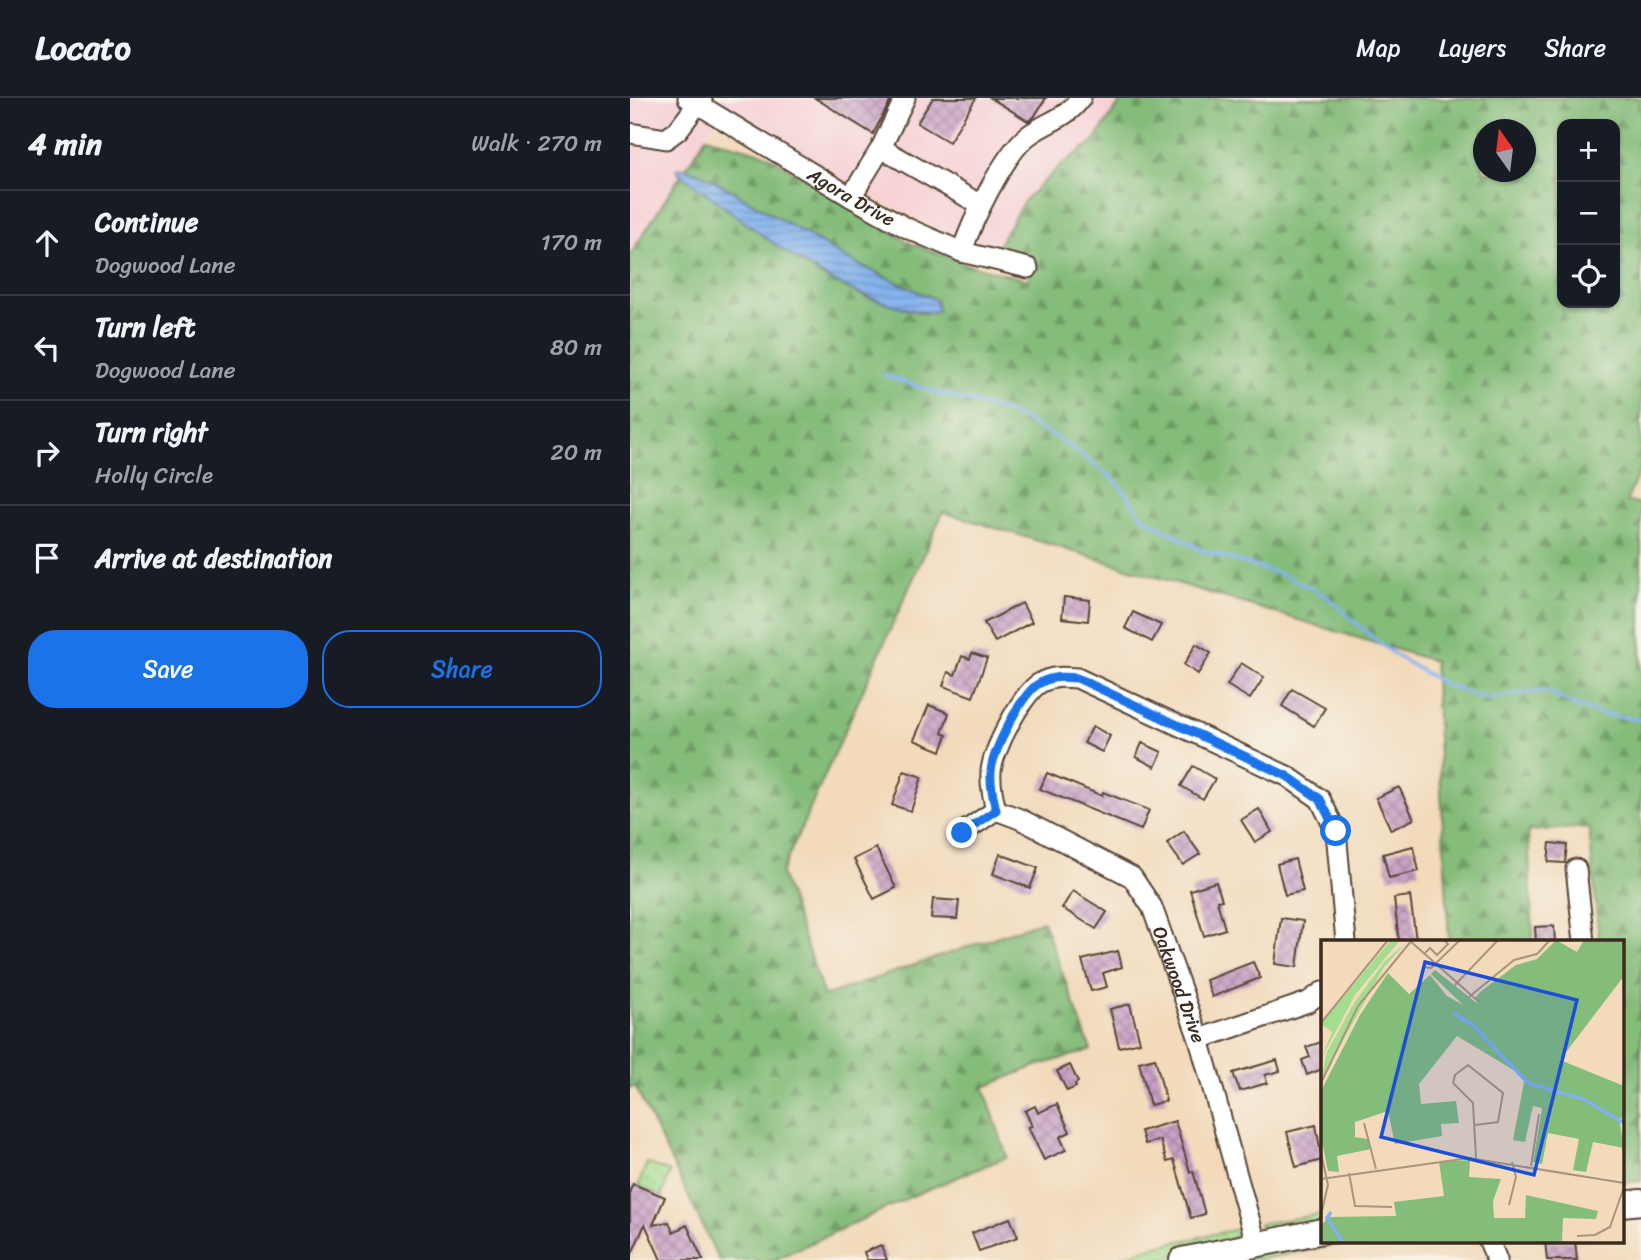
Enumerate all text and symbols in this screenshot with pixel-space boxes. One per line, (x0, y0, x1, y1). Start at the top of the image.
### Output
text: Locato (35, 19, 131, 77)
text: Map (1356, 27, 1401, 69)
text: Layers (1439, 27, 1506, 69)
text: Share (1544, 27, 1606, 69)
text: 4 min (28, 117, 102, 171)
north arrow (1473, 119, 1536, 182)
map controls (1557, 119, 1620, 308)
button: + (1557, 119, 1620, 182)
text: Walk · 270 m (471, 123, 602, 164)
street label: Agora Drive (800, 158, 902, 236)
button: − (1557, 182, 1620, 245)
text: Continue (95, 199, 198, 245)
text: 170 m (541, 222, 602, 263)
icon: ahead (28, 224, 66, 262)
text: Dogwood Lane (95, 245, 236, 286)
button: locate (1557, 245, 1620, 308)
text: Turn left (95, 304, 195, 350)
text: 80 m (550, 327, 602, 368)
icon: left (28, 329, 66, 367)
text: Dogwood Lane (95, 350, 236, 391)
text: Turn right (95, 409, 208, 455)
text: 20 m (551, 432, 602, 473)
icon: right (28, 434, 66, 472)
text: Holly Circle (95, 455, 213, 496)
text: Arrive at destination (95, 535, 332, 581)
icon: arrive (28, 539, 66, 577)
button: Save (28, 630, 308, 708)
button: Share (322, 630, 602, 708)
route start (1320, 815, 1351, 846)
route end (946, 817, 977, 848)
street label: Oakwood Drive (1143, 922, 1215, 1048)
inset map (1321, 940, 1623, 1242)

